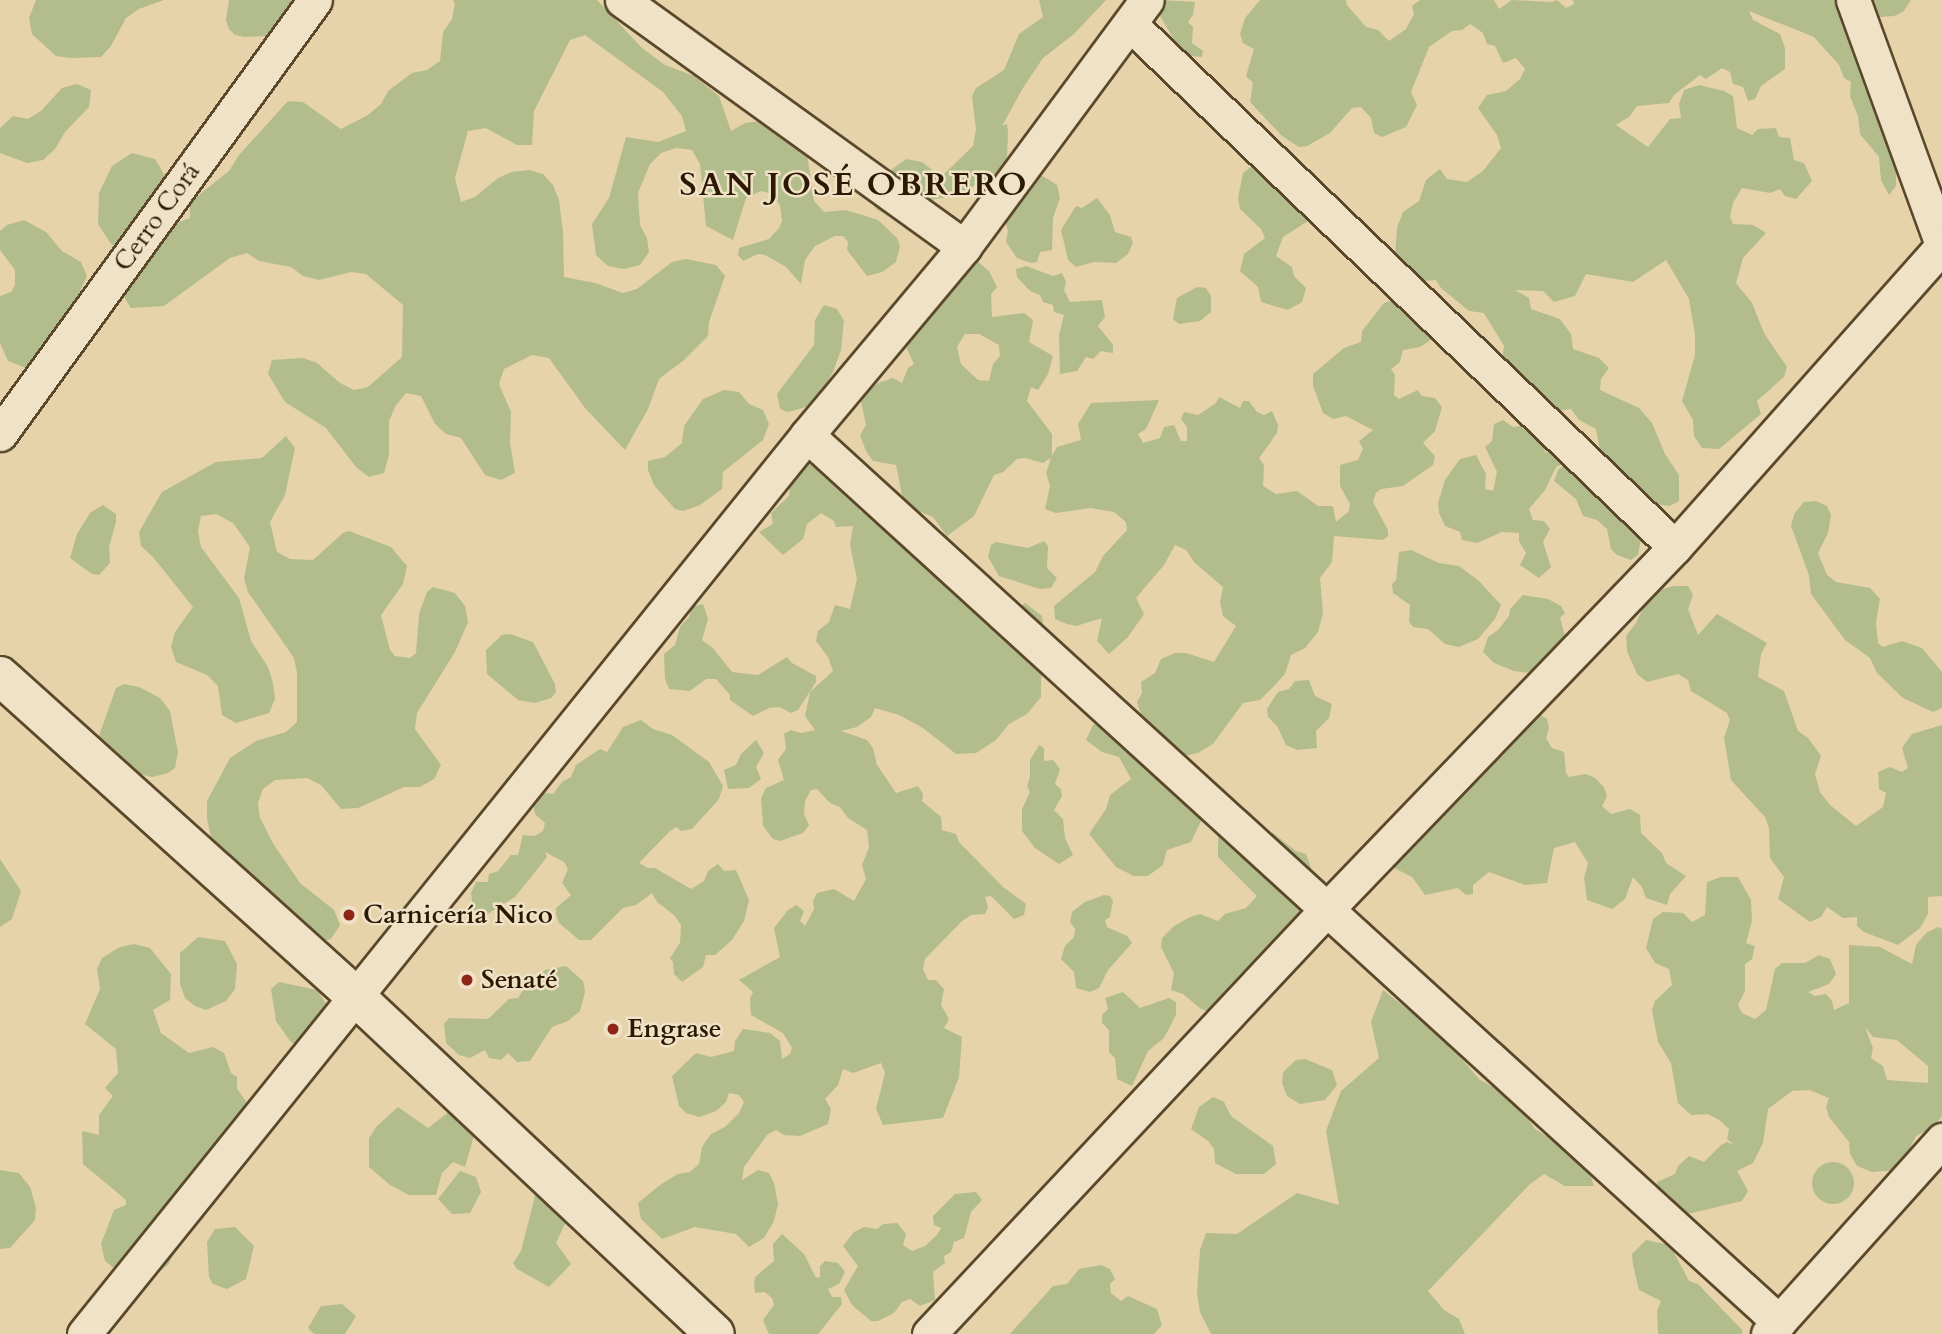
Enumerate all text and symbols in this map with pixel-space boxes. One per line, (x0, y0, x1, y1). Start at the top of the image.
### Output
street label: Cerro Corá (107, 157, 207, 277)
district label: SAN JOSÉ OBRERO (681, 165, 1027, 205)
place label: Carnicería Nico (363, 899, 553, 931)
marker: Carnicería Nico (341, 907, 357, 923)
place label: Senaté (481, 964, 558, 996)
marker: Senaté (459, 972, 475, 988)
place label: Engrase (627, 1013, 722, 1045)
marker: Engrase (605, 1021, 621, 1037)

